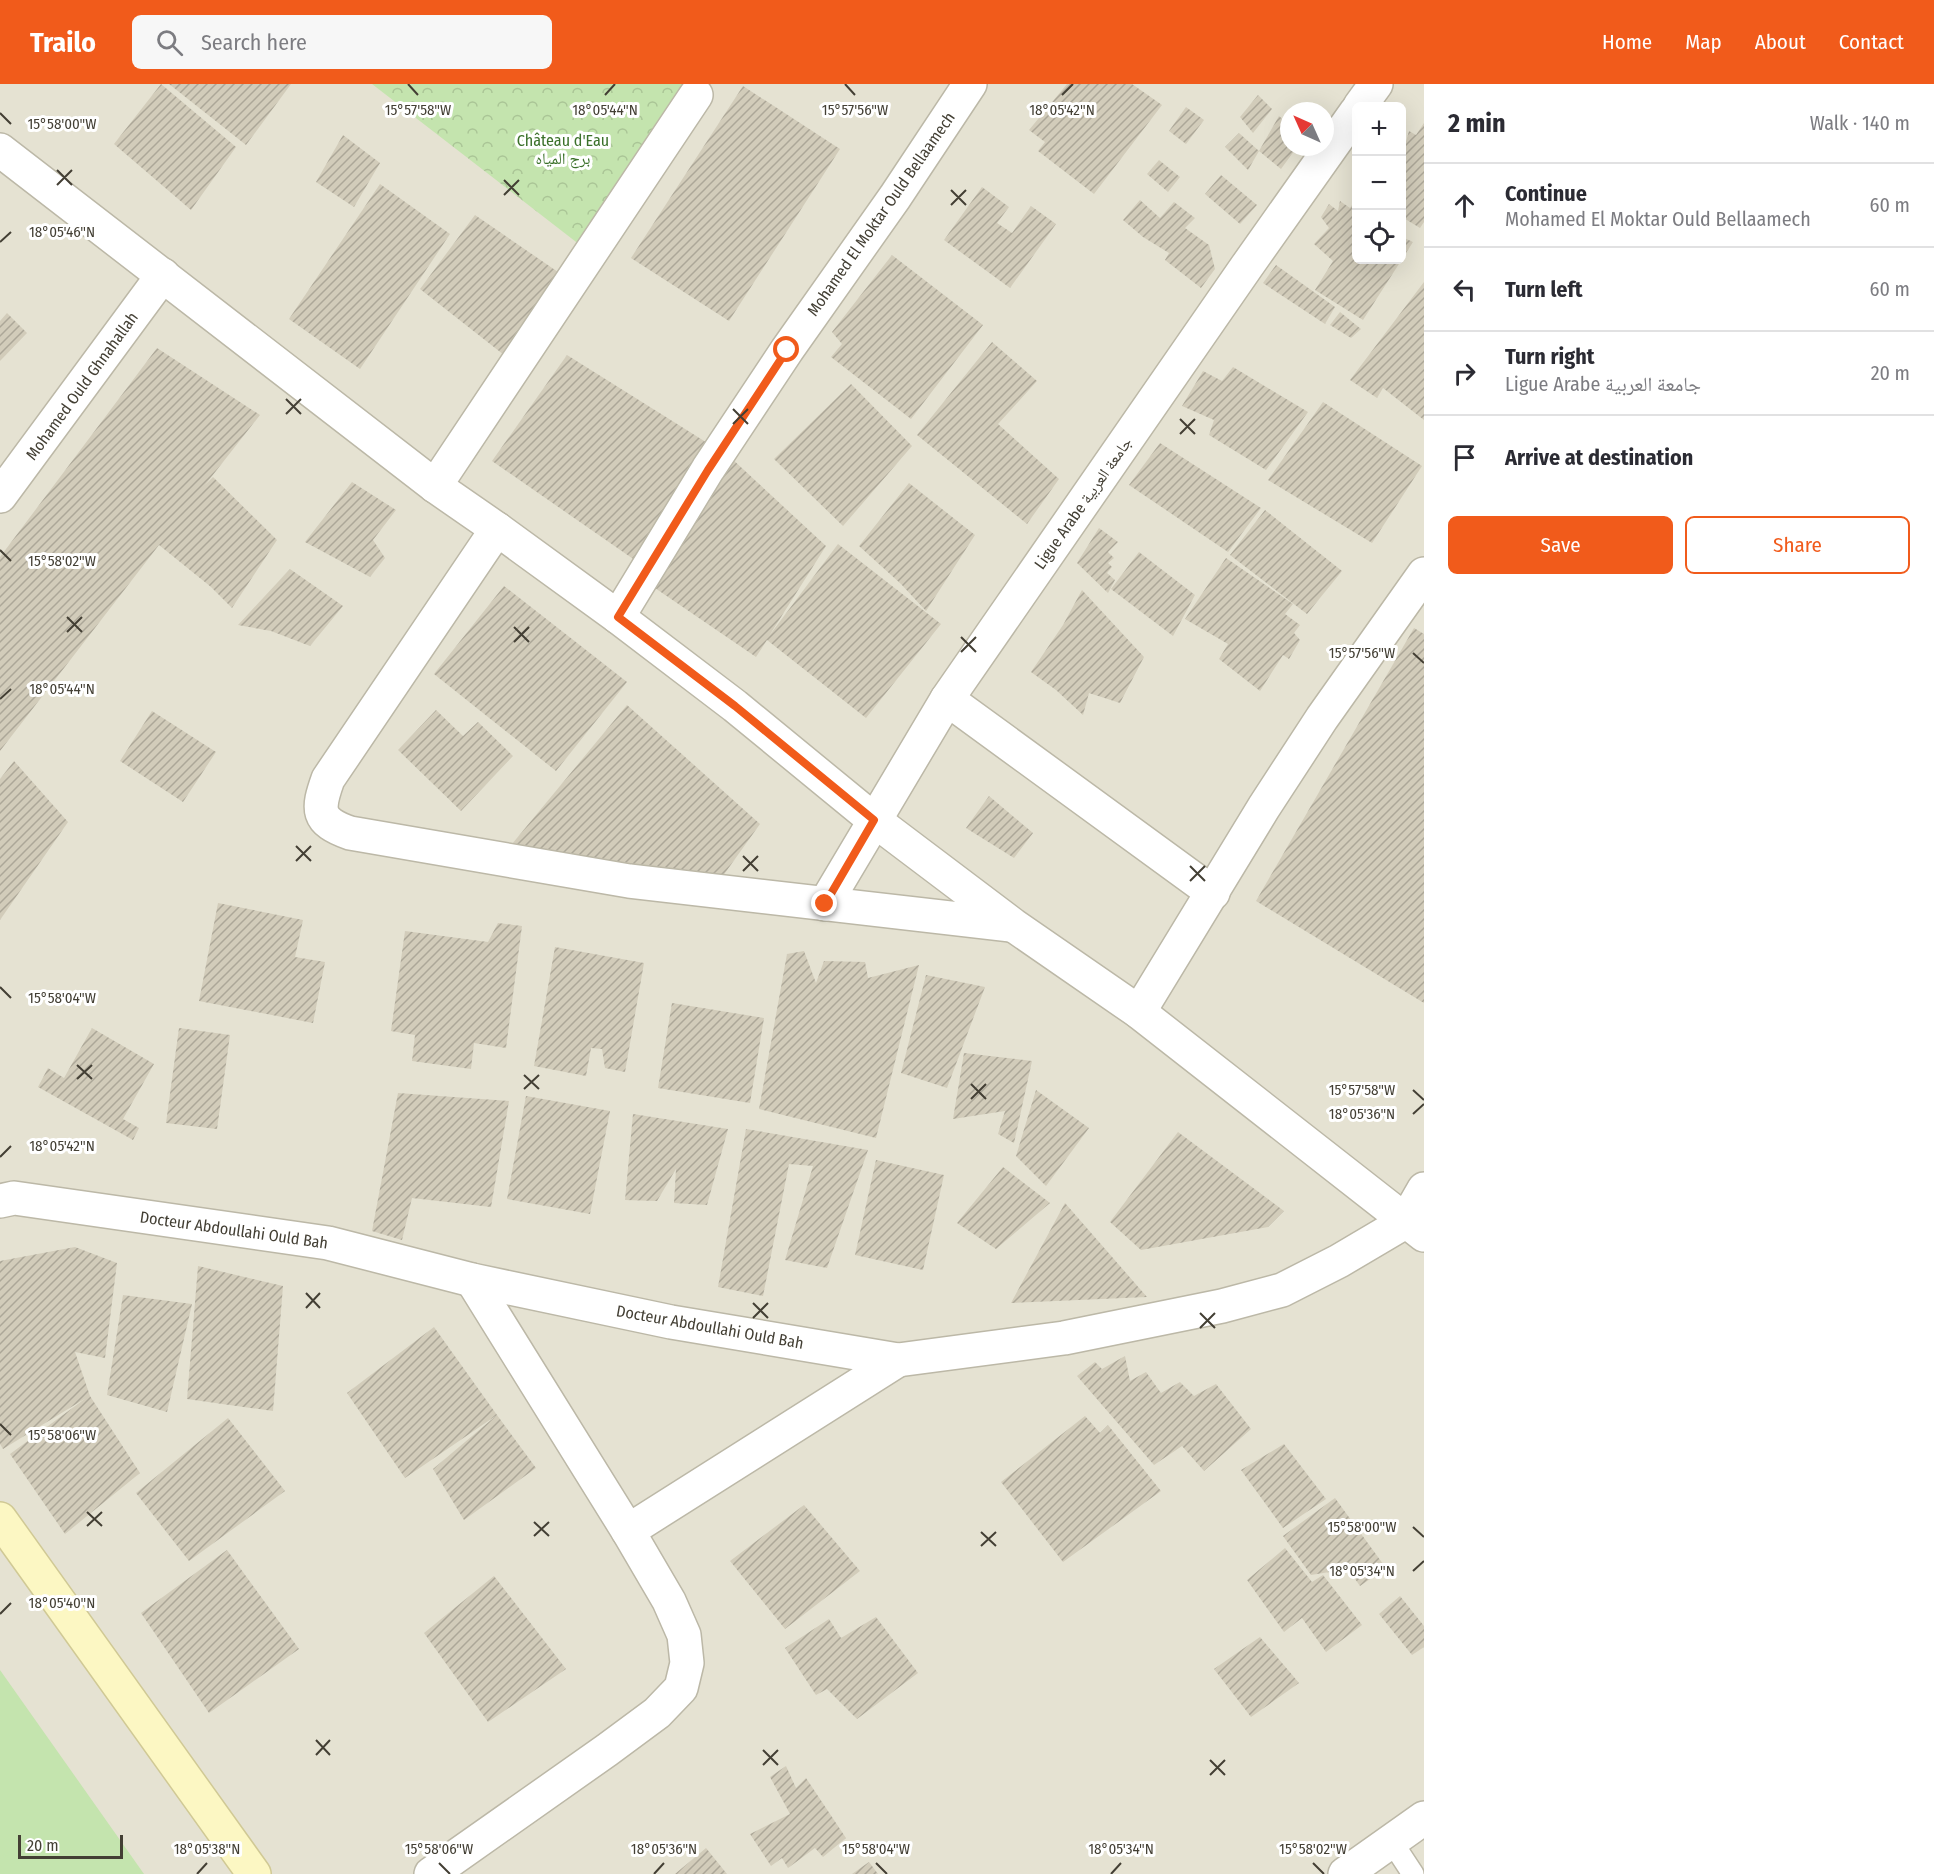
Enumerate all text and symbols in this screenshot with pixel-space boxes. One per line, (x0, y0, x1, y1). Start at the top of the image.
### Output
search box (132, 15, 552, 69)
text: Trailo (30, 26, 96, 59)
icon: search (153, 26, 186, 59)
text: Search here (201, 29, 307, 56)
text: Home (1602, 29, 1652, 55)
text: Map (1685, 29, 1722, 55)
text: About (1755, 29, 1806, 55)
text: Contact (1839, 29, 1904, 55)
text: 15°57'58"W (385, 101, 451, 119)
text: 18°05'44"N (572, 101, 638, 119)
text: 15°57'56"W (822, 101, 888, 119)
text: 18°05'42"N (1029, 101, 1095, 119)
north arrow (1280, 102, 1334, 156)
map controls (1352, 102, 1406, 264)
button: + (1352, 102, 1406, 156)
street label: Mohamed El Moktar Ould Bellaamech (803, 108, 959, 320)
text: 2 min (1448, 108, 1506, 139)
text: Walk · 140 m (1810, 111, 1910, 135)
text: 15°58'00"W (27, 115, 97, 133)
park label: Château d'Eau برج المياه (517, 131, 609, 169)
button: − (1352, 156, 1406, 210)
text: Continue (1505, 180, 1587, 207)
icon: ahead (1448, 189, 1481, 222)
text: 60 m (1870, 193, 1910, 217)
text: Mohamed El Moktar Ould Bellaamech (1505, 207, 1811, 231)
button: locate (1352, 210, 1406, 264)
text: 18°05'46"N (29, 223, 95, 241)
icon: left (1448, 273, 1481, 306)
text: Turn left (1505, 276, 1583, 303)
text: 60 m (1870, 277, 1910, 301)
street label: Mohamed Ould Ghnahallah (22, 308, 142, 464)
route start (773, 336, 799, 362)
text: Turn right (1505, 343, 1594, 370)
icon: right (1448, 357, 1481, 390)
text: 20 m (1871, 361, 1910, 385)
text: Ligue Arabe جامعة العربية (1505, 372, 1701, 396)
street label: Ligue Arabe جامعة العربية (1030, 433, 1136, 573)
icon: arrive (1448, 441, 1481, 474)
text: Arrive at destination (1505, 444, 1693, 471)
button: Save (1448, 516, 1673, 574)
button: Share (1685, 516, 1910, 574)
text: 15°58'02"W (28, 552, 96, 570)
text: 15°57'56"W (1329, 644, 1395, 662)
text: 18°05'44"N (29, 680, 95, 698)
route end (811, 890, 837, 916)
text: 15°58'04"W (28, 989, 96, 1007)
text: 15°57'58"W (1329, 1081, 1395, 1099)
text: 18°05'36"N (1329, 1105, 1395, 1123)
text: 18°05'42"N (29, 1137, 95, 1155)
street label: Docteur Abdoullahi Ould Bah (139, 1207, 329, 1253)
street label: Docteur Abdoullahi Ould Bah (615, 1301, 805, 1353)
text: 15°58'06"W (28, 1426, 96, 1444)
text: 15°58'00"W (1327, 1518, 1397, 1536)
text: 18°05'34"N (1329, 1562, 1395, 1580)
text: 18°05'40"N (29, 1594, 95, 1612)
scale bar (18, 1832, 123, 1860)
text: 20 m (27, 1836, 58, 1855)
text: 18°05'38"N (174, 1840, 240, 1858)
text: 15°58'06"W (405, 1840, 473, 1858)
text: 18°05'36"N (631, 1840, 697, 1858)
text: 15°58'04"W (842, 1840, 910, 1858)
text: 18°05'34"N (1088, 1840, 1154, 1858)
text: 15°58'02"W (1279, 1840, 1347, 1858)

